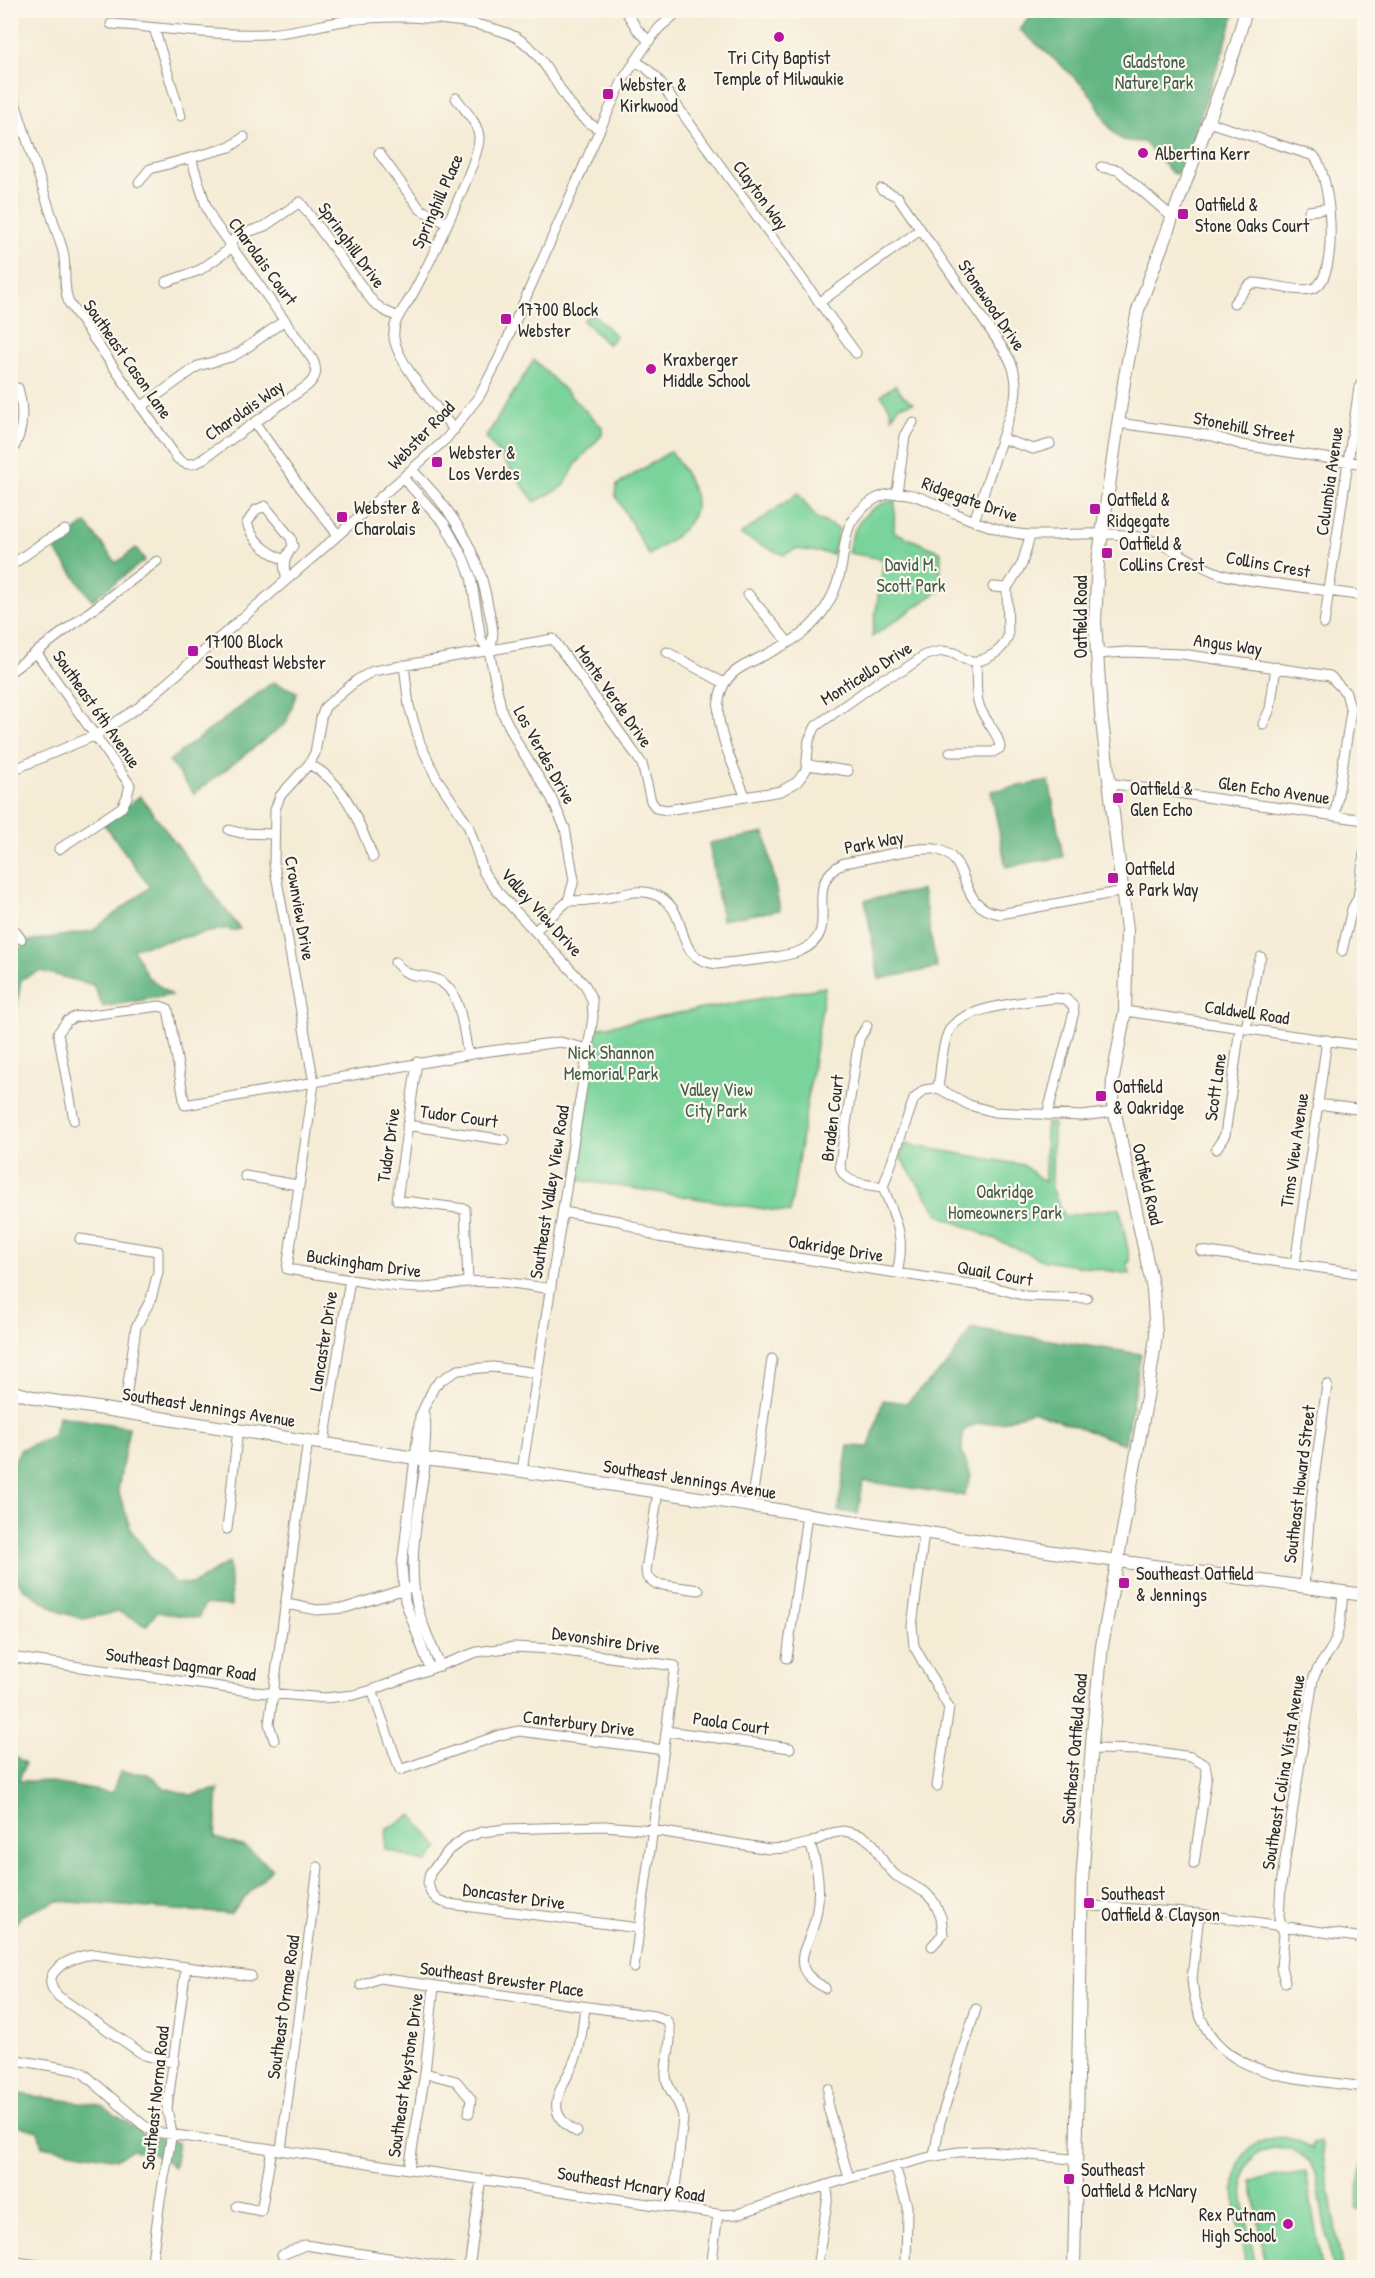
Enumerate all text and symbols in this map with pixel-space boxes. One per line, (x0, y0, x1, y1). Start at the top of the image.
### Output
marker: Tri City Baptist Temple of Milwaukie (772, 30, 786, 44)
place label: Tri City Baptist Temple of Milwaukie (714, 45, 844, 91)
park label: Gladstone Nature Park (1115, 49, 1194, 95)
place label: Webster & Kirkwood (620, 72, 687, 118)
marker: Webster & Kirkwood (601, 87, 615, 101)
place label: Albertina Kerr (1155, 141, 1250, 166)
marker: Albertina Kerr (1136, 146, 1150, 160)
street label: Springhill Place (405, 150, 469, 252)
street label: Clayton Way (727, 155, 795, 235)
place label: Oatfield & Stone Oaks Court (1195, 192, 1310, 238)
street label: Springhill Drive (312, 197, 392, 293)
marker: Oatfield & Stone Oaks Court (1176, 207, 1190, 221)
street label: Charolais Court (223, 212, 304, 311)
street label: Stonewood Drive (952, 255, 1032, 355)
street label: Southeast Cason Lane (77, 294, 179, 424)
place label: 17700 Block Webster (518, 297, 599, 343)
marker: 17700 Block Webster (499, 312, 513, 326)
place label: Kraxberger Middle School (663, 347, 750, 393)
marker: Kraxberger Middle School (644, 362, 658, 376)
street label: Charolais Way (199, 373, 289, 446)
street label: Webster Road (382, 395, 460, 475)
street label: Stonehill Street (1191, 405, 1297, 449)
street label: Columbia Avenue (1309, 425, 1349, 537)
place label: Webster & Los Verdes (449, 440, 519, 486)
marker: Webster & Los Verdes (430, 455, 444, 469)
street label: Ridgegate Drive (918, 470, 1022, 528)
place label: Oatfield & Ridgegate (1107, 487, 1170, 533)
place label: Webster & Charolais (354, 495, 421, 541)
marker: Oatfield & Ridgegate (1088, 502, 1102, 516)
marker: Webster & Charolais (335, 510, 349, 524)
place label: Oatfield & Collins Crest (1119, 531, 1205, 577)
street label: Collins Crest (1224, 544, 1313, 584)
marker: Oatfield & Collins Crest (1100, 546, 1114, 560)
park label: David M. Scott Park (876, 552, 946, 598)
street label: Oatfield Road (1068, 575, 1093, 659)
street label: Angus Way (1192, 627, 1264, 661)
place label: 17100 Block Southeast Webster (205, 629, 326, 675)
street label: Monticello Drive (815, 635, 917, 711)
street label: Monte Verde Drive (569, 640, 659, 752)
marker: 17100 Block Southeast Webster (186, 644, 200, 658)
street label: Southeast 6th Avenue (47, 645, 147, 773)
street label: Los Verdes Drive (508, 702, 582, 808)
street label: Glen Echo Avenue (1217, 770, 1331, 810)
place label: Oatfield & Glen Echo (1130, 776, 1193, 822)
marker: Oatfield & Glen Echo (1111, 791, 1125, 805)
street label: Park Way (842, 824, 906, 860)
street label: Crownview Drive (279, 854, 321, 962)
place label: Oatfield & Park Way (1125, 856, 1199, 902)
street label: Valley View Drive (495, 862, 589, 962)
marker: Oatfield & Park Way (1106, 871, 1120, 885)
street label: Caldwell Road (1203, 994, 1291, 1030)
park label: Nick Shannon Memorial Park (564, 1040, 659, 1086)
street label: Scott Lane (1198, 1052, 1232, 1122)
street label: Braden Court (814, 1072, 850, 1163)
place label: Oatfield & Oakridge (1113, 1074, 1184, 1120)
park label: Valley View City Park (679, 1077, 753, 1123)
marker: Oatfield & Oakridge (1094, 1089, 1108, 1103)
street label: Tims View Avenue (1274, 1091, 1314, 1209)
street label: Tudor Court (418, 1098, 500, 1134)
street label: Southeast Valley View Road (523, 1104, 575, 1280)
street label: Tudor Drive (370, 1106, 406, 1184)
street label: Oatfield Road (1126, 1141, 1170, 1227)
park label: Oakridge Homeowners Park (948, 1179, 1063, 1225)
street label: Oakridge Drive (787, 1228, 885, 1268)
street label: Buckingham Drive (305, 1243, 423, 1283)
street label: Quail Court (955, 1254, 1036, 1292)
street label: Lancaster Drive (303, 1289, 343, 1393)
street label: Southeast Jennings Avenue (121, 1381, 297, 1433)
street label: Southeast Howard Street (1277, 1403, 1321, 1564)
street label: Southeast Jennings Avenue (602, 1453, 778, 1505)
place label: Southeast Oatfield & Jennings (1136, 1561, 1253, 1607)
marker: Southeast Oatfield & Jennings (1117, 1576, 1131, 1590)
street label: Devonshire Drive (550, 1620, 662, 1660)
street label: Southeast Dagmar Road (104, 1641, 258, 1687)
street label: Southeast Oatfield Road (1055, 1673, 1093, 1825)
street label: Southeast Colina Vista Avenue (1255, 1673, 1311, 1871)
street label: Canterbury Drive (522, 1704, 636, 1742)
street label: Paola Court (691, 1705, 771, 1741)
street label: Doncaster Drive (461, 1876, 567, 1916)
place label: Southeast Oatfield & Clayson (1101, 1881, 1220, 1927)
marker: Southeast Oatfield & Clayson (1082, 1896, 1096, 1910)
street label: Southeast Ormae Road (261, 1933, 305, 2081)
street label: Southeast Brewster Place (418, 1955, 586, 2003)
street label: Southeast Keystone Drive (381, 1991, 429, 2159)
street label: Southeast Norma Road (135, 2025, 175, 2171)
place label: Southeast Oatfield & McNary (1081, 2157, 1198, 2203)
street label: Southeast Mcnary Road (555, 2160, 707, 2208)
marker: Southeast Oatfield & McNary (1062, 2172, 1076, 2186)
place label: Rex Putnam High School (1199, 2202, 1276, 2248)
marker: Rex Putnam High School (1281, 2217, 1295, 2231)

